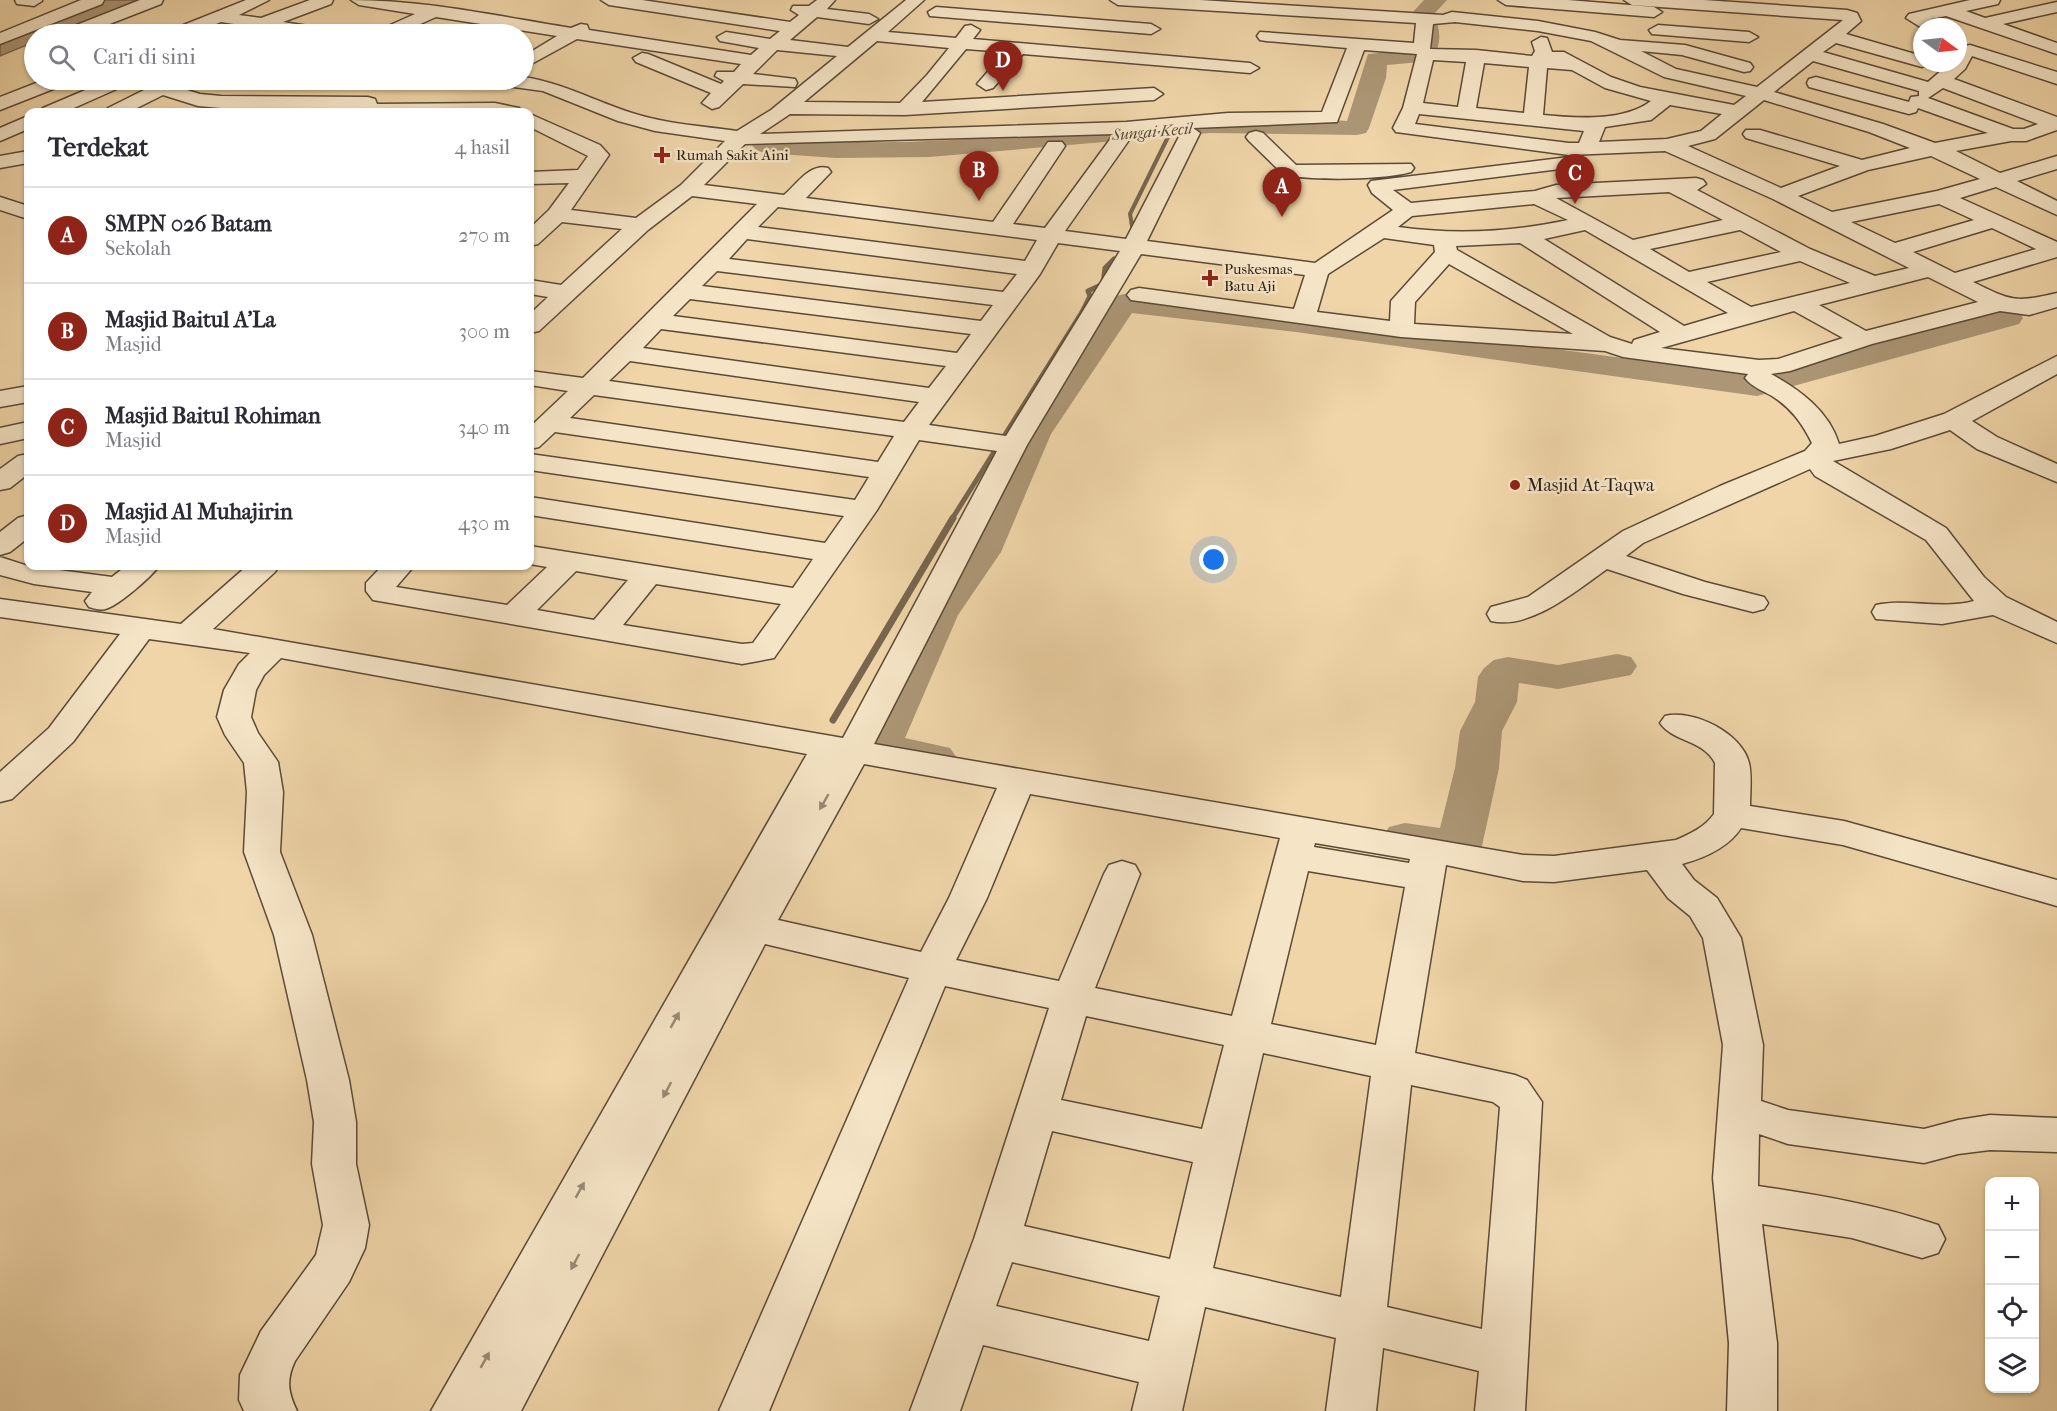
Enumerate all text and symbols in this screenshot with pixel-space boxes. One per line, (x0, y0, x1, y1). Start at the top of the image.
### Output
north arrow (1913, 18, 1967, 72)
search box (24, 24, 534, 90)
icon: search (45, 41, 78, 74)
pin: D (984, 42, 1022, 91)
text: Cari di sini (93, 44, 196, 70)
water label: Sungai Kecil (1110, 118, 1195, 145)
text: Terdekat (48, 132, 149, 163)
text: 4 hasil (455, 136, 510, 159)
marker: Rumah Sakit Aini (653, 146, 671, 164)
place label: Rumah Sakit Aini (676, 146, 789, 164)
pin: B (960, 152, 998, 201)
pin: C (1556, 154, 1594, 204)
pin: A (1262, 168, 1302, 217)
text: SMPN 026 Batam (105, 211, 272, 237)
text: A (61, 224, 74, 247)
text: 270 m (458, 224, 510, 247)
text: Sekolah (105, 237, 171, 260)
place label: Puskesmas Batu Aji (1224, 260, 1293, 295)
marker: Puskesmas Batu Aji (1201, 269, 1219, 287)
text: Masjid Baitul A'La (105, 307, 276, 333)
text: B (61, 320, 74, 343)
text: 300 m (459, 320, 510, 343)
text: Masjid (105, 333, 162, 356)
text: Masjid Baitul Rohiman (105, 403, 321, 429)
text: C (61, 416, 74, 439)
text: 340 m (458, 416, 510, 439)
text: Masjid (105, 429, 162, 452)
place label: Masjid At-Taqwa (1527, 475, 1655, 496)
marker: Masjid At-Taqwa (1508, 478, 1522, 492)
text: Masjid Al Muhajirin (105, 499, 293, 525)
text: D (60, 512, 75, 535)
text: 430 m (458, 512, 510, 535)
text: Masjid (105, 525, 162, 548)
your location (1199, 545, 1228, 574)
one-way arrow (819, 794, 830, 810)
one-way arrow (670, 1011, 680, 1028)
one-way arrow (662, 1082, 672, 1099)
map controls (1985, 1177, 2039, 1393)
button: + (1985, 1177, 2039, 1231)
one-way arrow (575, 1181, 585, 1198)
button: − (1985, 1231, 2039, 1285)
one-way arrow (570, 1254, 580, 1271)
button: locate (1985, 1285, 2039, 1339)
button: layers (1985, 1339, 2039, 1393)
one-way arrow (479, 1352, 490, 1368)

